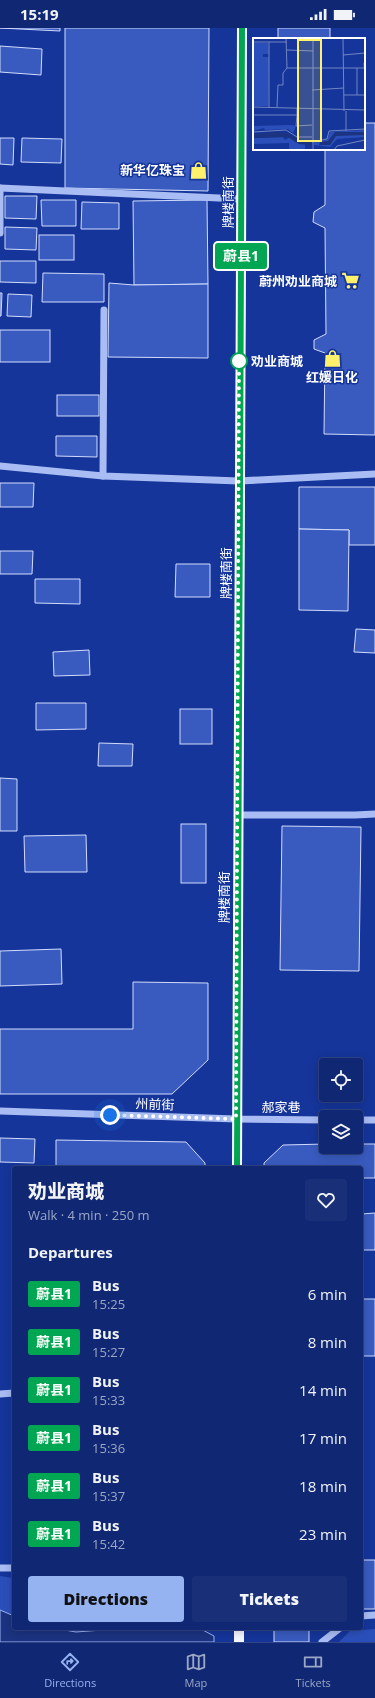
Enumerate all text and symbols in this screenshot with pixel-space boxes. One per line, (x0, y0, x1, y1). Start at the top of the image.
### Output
text: 15:19 (20, 4, 59, 24)
inset map (253, 38, 365, 150)
shop icon: 新华亿珠宝 (188, 160, 208, 180)
place label: 新华亿珠宝 (120, 161, 185, 179)
street label: 牌楼南街 (219, 176, 237, 228)
line badge: 蔚县1 (218, 243, 264, 269)
text: 蔚县1 (223, 246, 259, 265)
supermarket icon: 蔚州劝业商城 (340, 271, 360, 291)
place label: 蔚州劝业商城 (259, 272, 337, 290)
shop icon: 红媛日化 (322, 348, 342, 368)
marker: 劝业商城 (230, 352, 248, 370)
place label: 劝业商城 (251, 352, 303, 370)
place label: 红媛日化 (306, 368, 358, 386)
street label: 牌楼南街 (217, 547, 235, 599)
street label: 牌楼南街 (215, 871, 233, 923)
map controls (319, 1058, 363, 1154)
button: locate (319, 1058, 363, 1102)
street label: 州前街 (135, 1094, 175, 1114)
street label: 郝家巷 (261, 1098, 301, 1116)
your location (100, 1105, 120, 1125)
button: layers (319, 1110, 363, 1154)
text: 劝业商城 (28, 1178, 104, 1204)
button: heart (305, 1179, 347, 1221)
text: Walk · 4 min · 250 m (28, 1206, 150, 1224)
text: Departures (28, 1242, 113, 1262)
text: Bus (92, 1275, 119, 1295)
text: 蔚县1 (36, 1284, 72, 1303)
text: 6 min (308, 1284, 347, 1304)
text: 15:25 (92, 1295, 125, 1313)
text: Bus (92, 1323, 119, 1343)
text: 蔚县1 (36, 1332, 72, 1351)
text: 8 min (308, 1332, 347, 1352)
text: 15:27 (92, 1343, 125, 1361)
text: Bus (92, 1371, 119, 1391)
text: 蔚县1 (36, 1380, 72, 1399)
text: 14 min (299, 1380, 347, 1400)
text: 15:33 (92, 1391, 125, 1409)
text: Bus (92, 1419, 119, 1439)
text: 蔚县1 (36, 1428, 72, 1447)
text: 17 min (299, 1428, 347, 1448)
text: 15:36 (92, 1439, 125, 1457)
text: Bus (92, 1467, 119, 1487)
text: 蔚县1 (36, 1476, 72, 1495)
text: 18 min (299, 1476, 347, 1496)
text: 15:37 (92, 1487, 125, 1505)
text: Bus (92, 1515, 119, 1535)
text: 蔚县1 (36, 1524, 72, 1543)
text: 23 min (299, 1524, 347, 1544)
text: 15:42 (92, 1535, 125, 1553)
button: Directions (28, 1576, 184, 1622)
button: Tickets (192, 1576, 347, 1622)
tab: Directions (44, 1651, 96, 1690)
tab: Map (185, 1651, 207, 1690)
tab: Tickets (296, 1651, 331, 1690)

